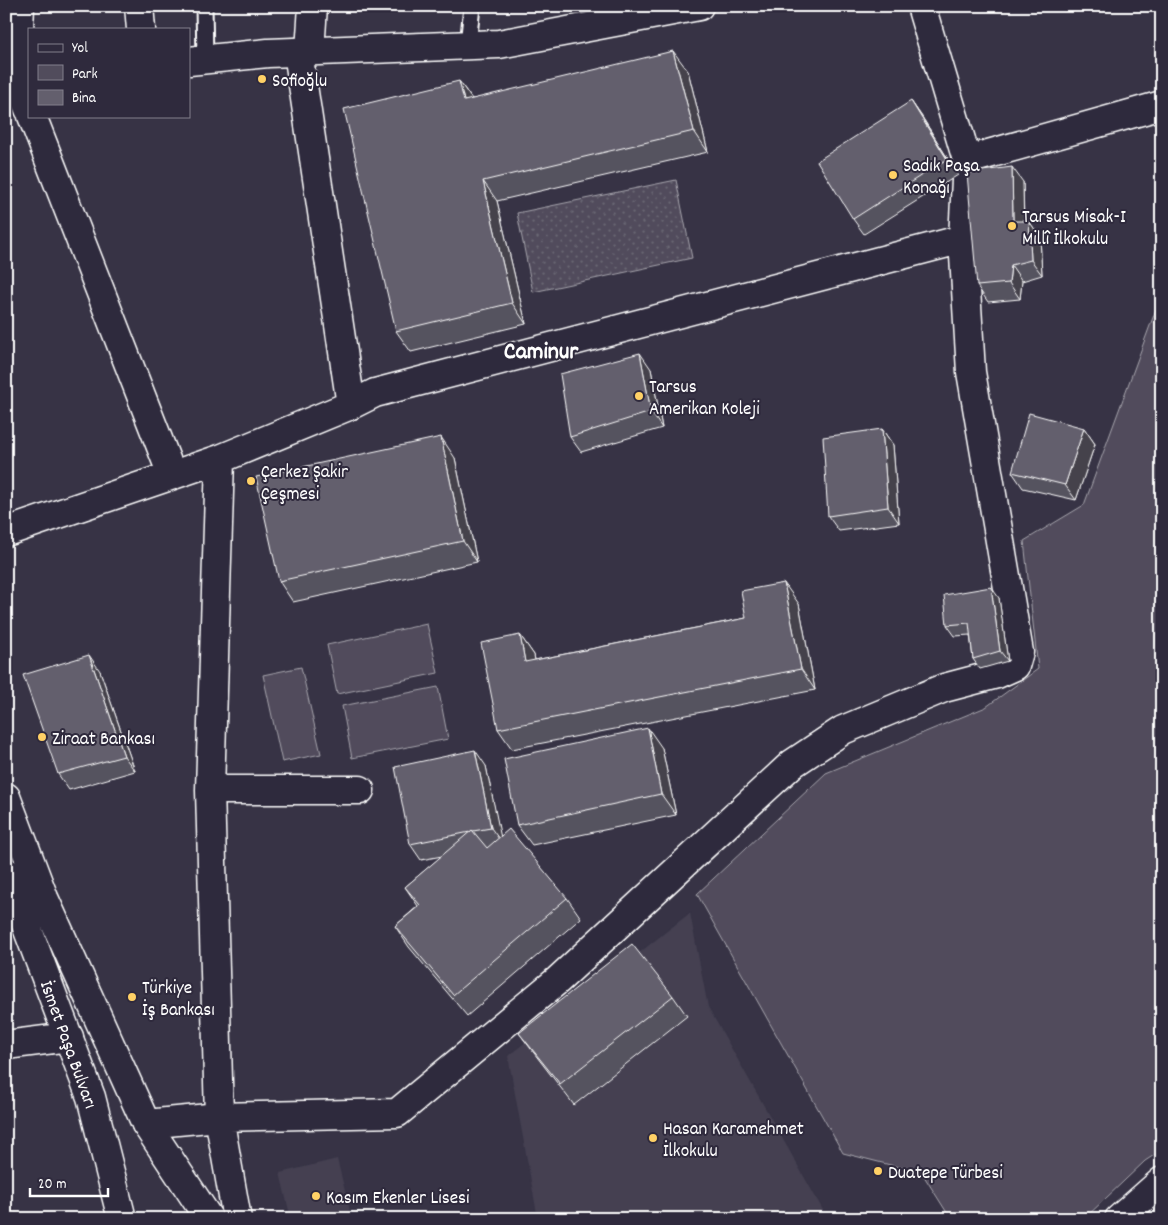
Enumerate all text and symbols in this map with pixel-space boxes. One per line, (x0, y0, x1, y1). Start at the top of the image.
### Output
legend (28, 28, 190, 118)
text: Yol (72, 38, 88, 60)
text: Park (72, 64, 98, 86)
place label: Sofioğlu (272, 69, 327, 96)
marker: Sofioğlu (256, 73, 268, 85)
text: Bina (72, 88, 97, 110)
place label: Sadık Paşa Konağı (903, 154, 981, 203)
marker: Sadık Paşa Konağı (887, 169, 899, 181)
place label: Tarsus Misak-I Millî İlkokulu (1022, 205, 1126, 254)
marker: Tarsus Misak-I Millî İlkokulu (1006, 220, 1018, 232)
district label: Caminur (504, 336, 579, 370)
place label: Tarsus Amerikan Koleji (649, 375, 760, 424)
marker: Tarsus Amerikan Koleji (633, 390, 645, 402)
place label: Çerkez Şakir Çeşmesi (261, 460, 348, 509)
marker: Çerkez Şakir Çeşmesi (245, 475, 257, 487)
place label: Ziraat Bankası (52, 727, 155, 754)
marker: Ziraat Bankası (36, 731, 48, 743)
place label: Türkiye İş Bankası (142, 976, 215, 1025)
street label: İsmet Paşa Bulvarı (31, 978, 102, 1113)
marker: Türkiye İş Bankası (126, 991, 138, 1003)
place label: Hasan Karamehmet İlkokulu (663, 1117, 804, 1166)
marker: Hasan Karamehmet İlkokulu (647, 1132, 659, 1144)
place label: Duatepe Türbesi (888, 1161, 1003, 1188)
scale bar (30, 1165, 108, 1197)
marker: Duatepe Türbesi (872, 1165, 884, 1177)
text: 20 m (38, 1174, 66, 1196)
place label: Kasım Ekenler Lisesi (326, 1186, 470, 1213)
marker: Kasım Ekenler Lisesi (310, 1190, 322, 1202)

